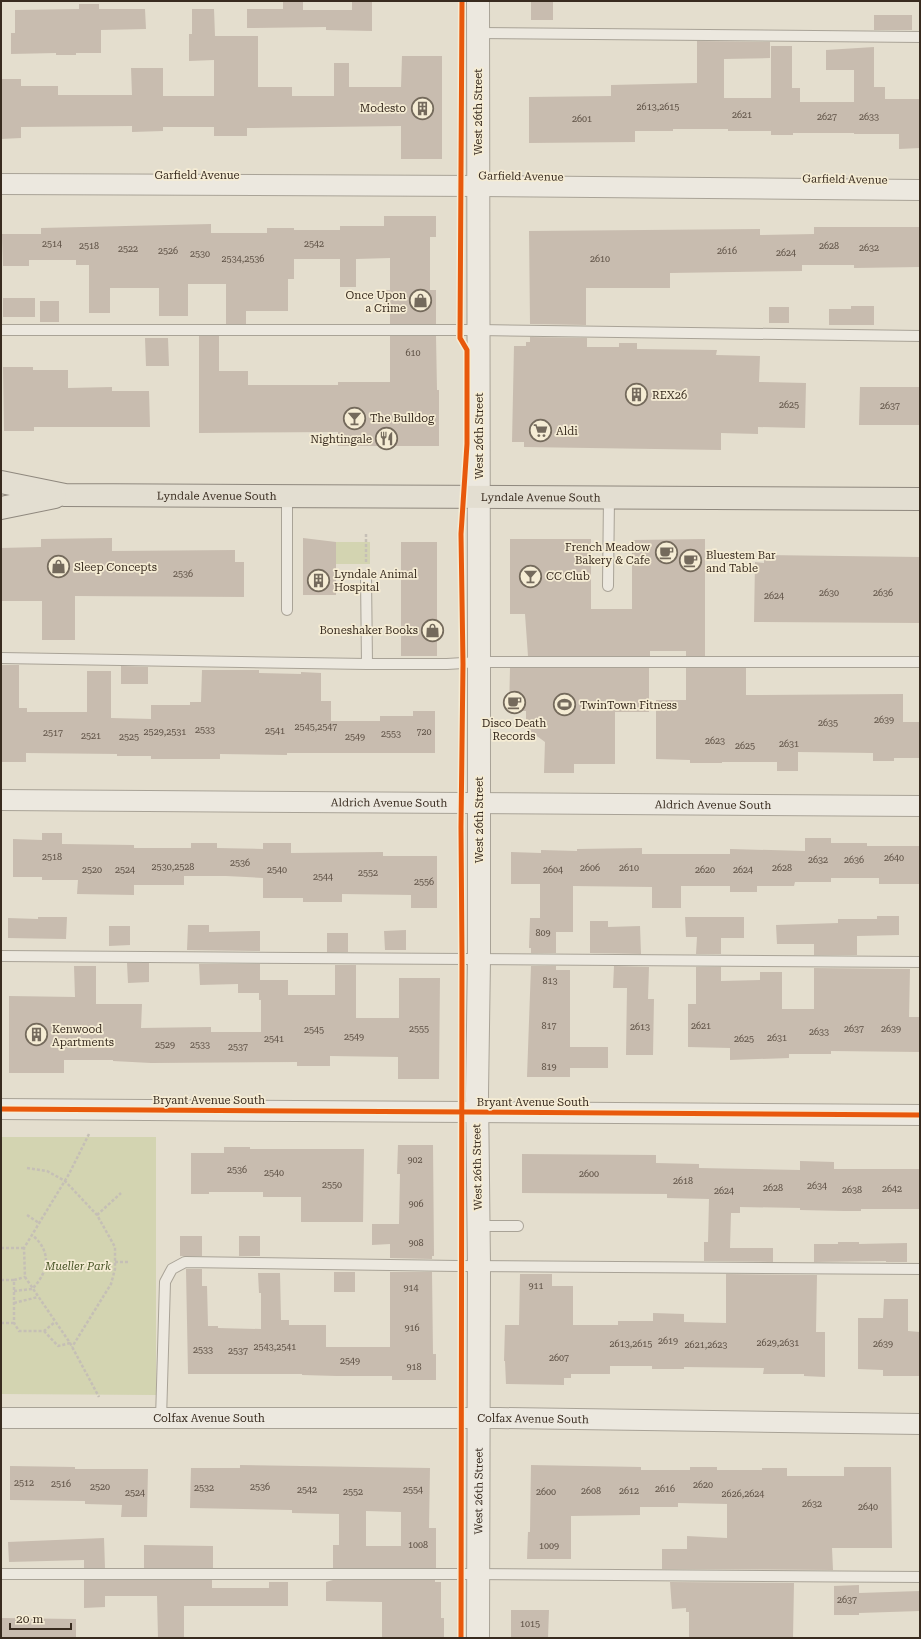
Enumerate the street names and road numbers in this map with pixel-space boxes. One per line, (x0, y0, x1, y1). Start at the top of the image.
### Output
street label: West 26th Street (472, 69, 485, 155)
street label: Garfield Avenue (154, 169, 240, 182)
street label: Garfield Avenue (478, 169, 564, 184)
street label: Garfield Avenue (802, 172, 888, 187)
street label: West 26th Street (473, 393, 486, 479)
street label: Lyndale Avenue South (157, 489, 277, 503)
street label: Lyndale Avenue South (481, 491, 601, 505)
street label: West 26th Street (473, 777, 486, 863)
street label: Aldrich Avenue South (331, 796, 447, 810)
street label: Aldrich Avenue South (655, 798, 771, 812)
street label: Bryant Avenue South (153, 1094, 265, 1107)
street label: Bryant Avenue South (477, 1096, 589, 1109)
street label: West 26th Street (470, 1124, 485, 1210)
street label: Colfax Avenue South (153, 1412, 265, 1425)
street label: Colfax Avenue South (477, 1412, 589, 1426)
street label: West 26th Street (472, 1448, 486, 1534)

